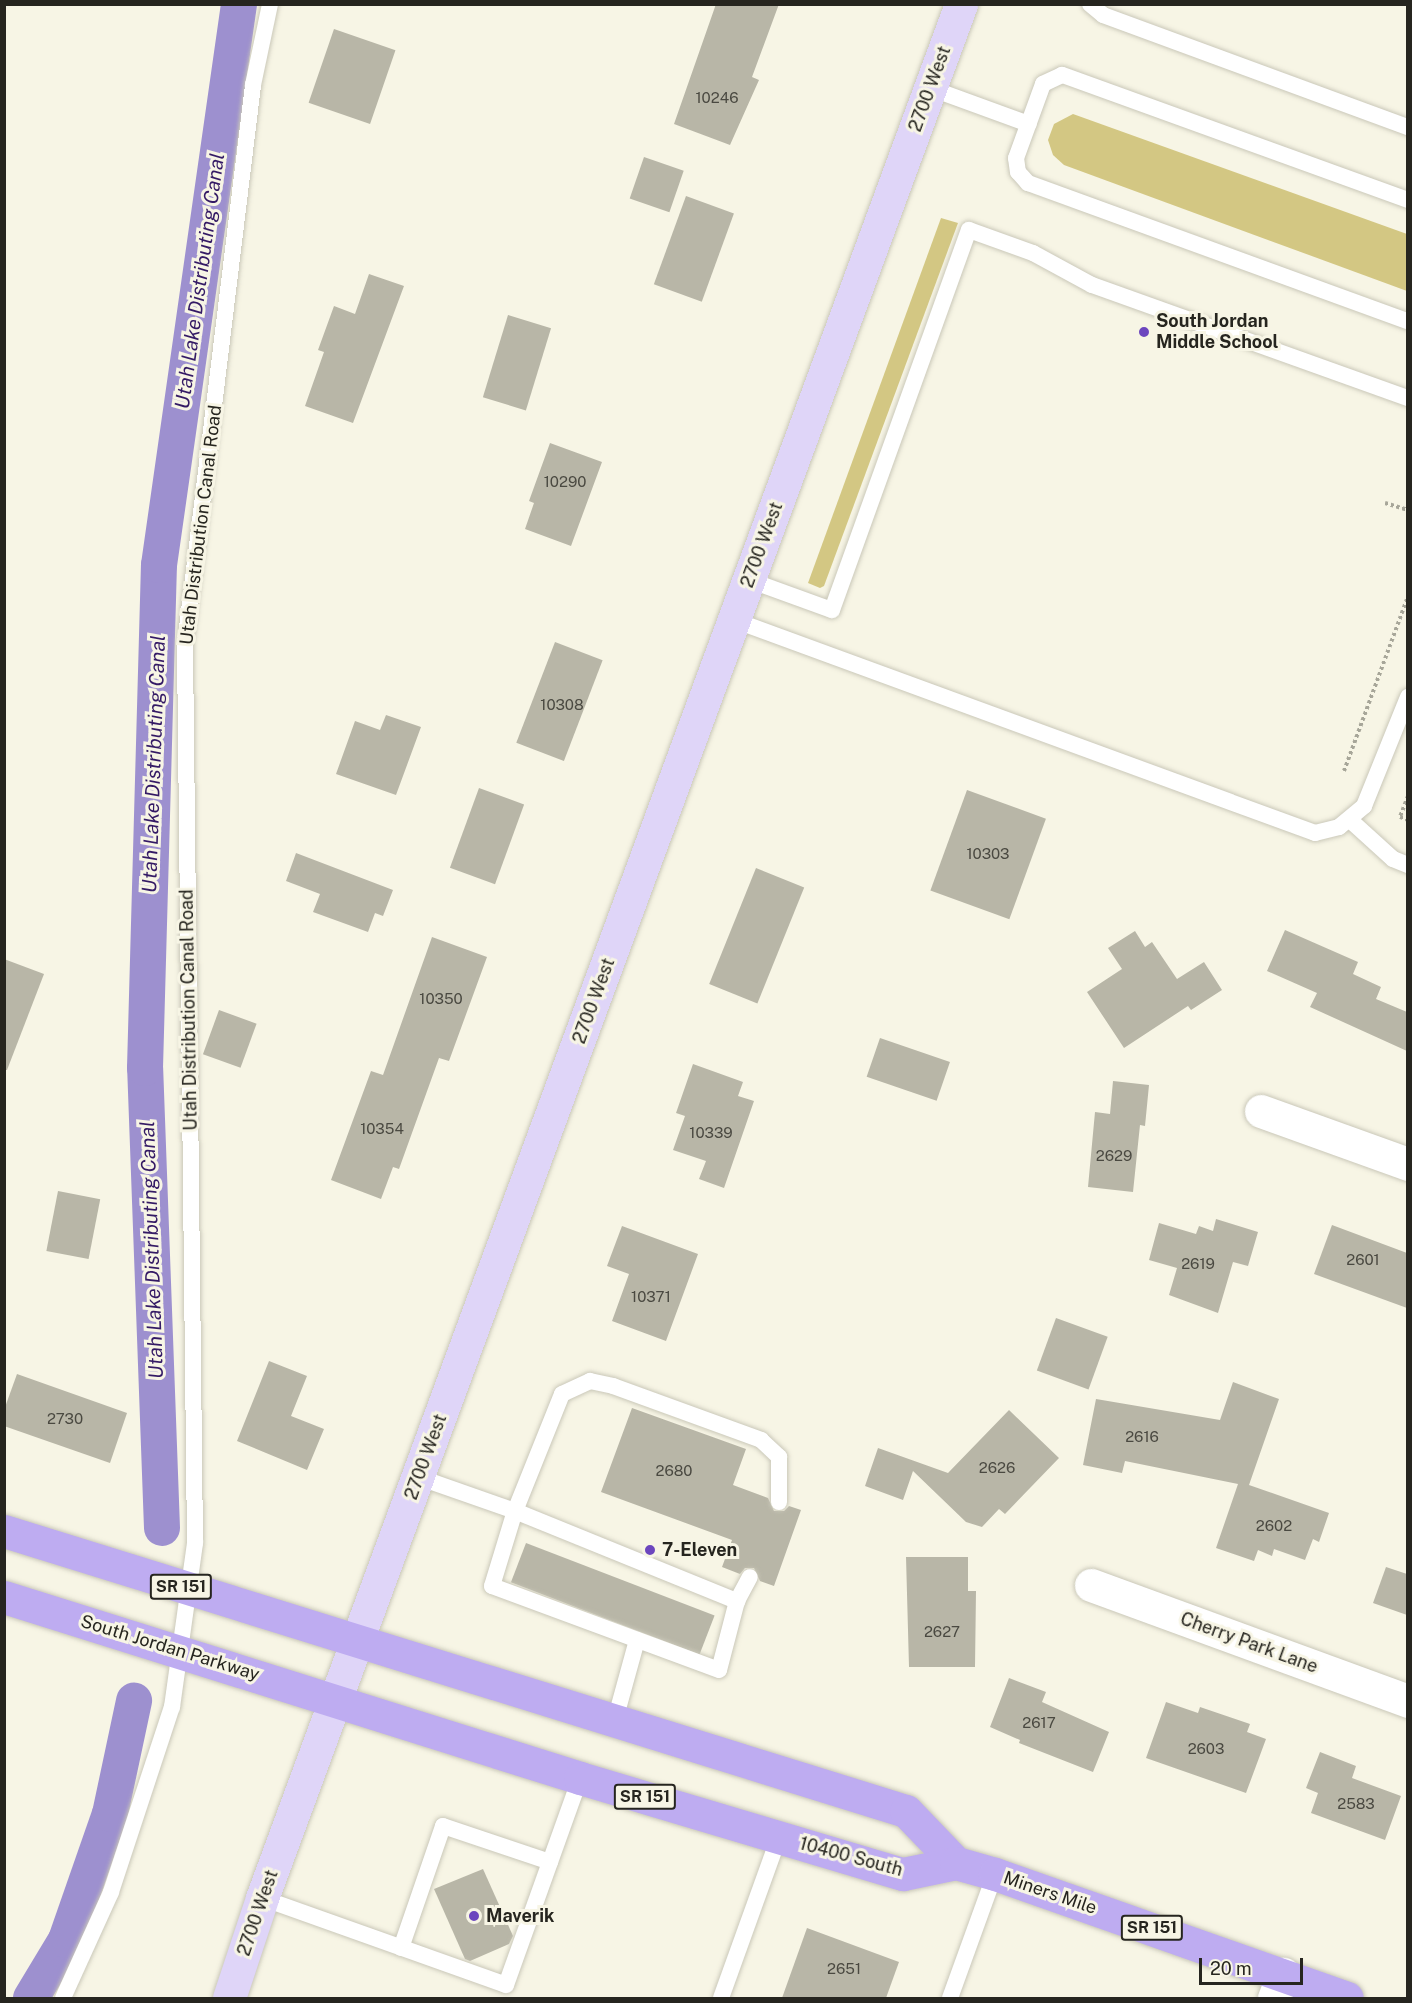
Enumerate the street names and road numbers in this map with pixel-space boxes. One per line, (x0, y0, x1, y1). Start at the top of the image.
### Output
street label: 2700 West (904, 43, 956, 135)
street label: Utah Distribution Canal Road (176, 404, 226, 646)
street label: 2700 West (736, 499, 788, 591)
street label: Utah Distribution Canal Road (176, 889, 202, 1131)
street label: 2700 West (568, 955, 620, 1047)
street label: 2700 West (400, 1411, 452, 1503)
road number: SR 151 (150, 1574, 213, 1600)
street label: Cherry Park Lane (1177, 1608, 1321, 1678)
street label: South Jordan Parkway (78, 1611, 262, 1685)
road number: SR 151 (614, 1784, 676, 1810)
street label: 10400 South (797, 1833, 905, 1881)
street label: 2700 West (233, 1867, 283, 1959)
street label: Miners Mile (1001, 1867, 1099, 1919)
road number: SR 151 (1120, 1915, 1184, 1941)

